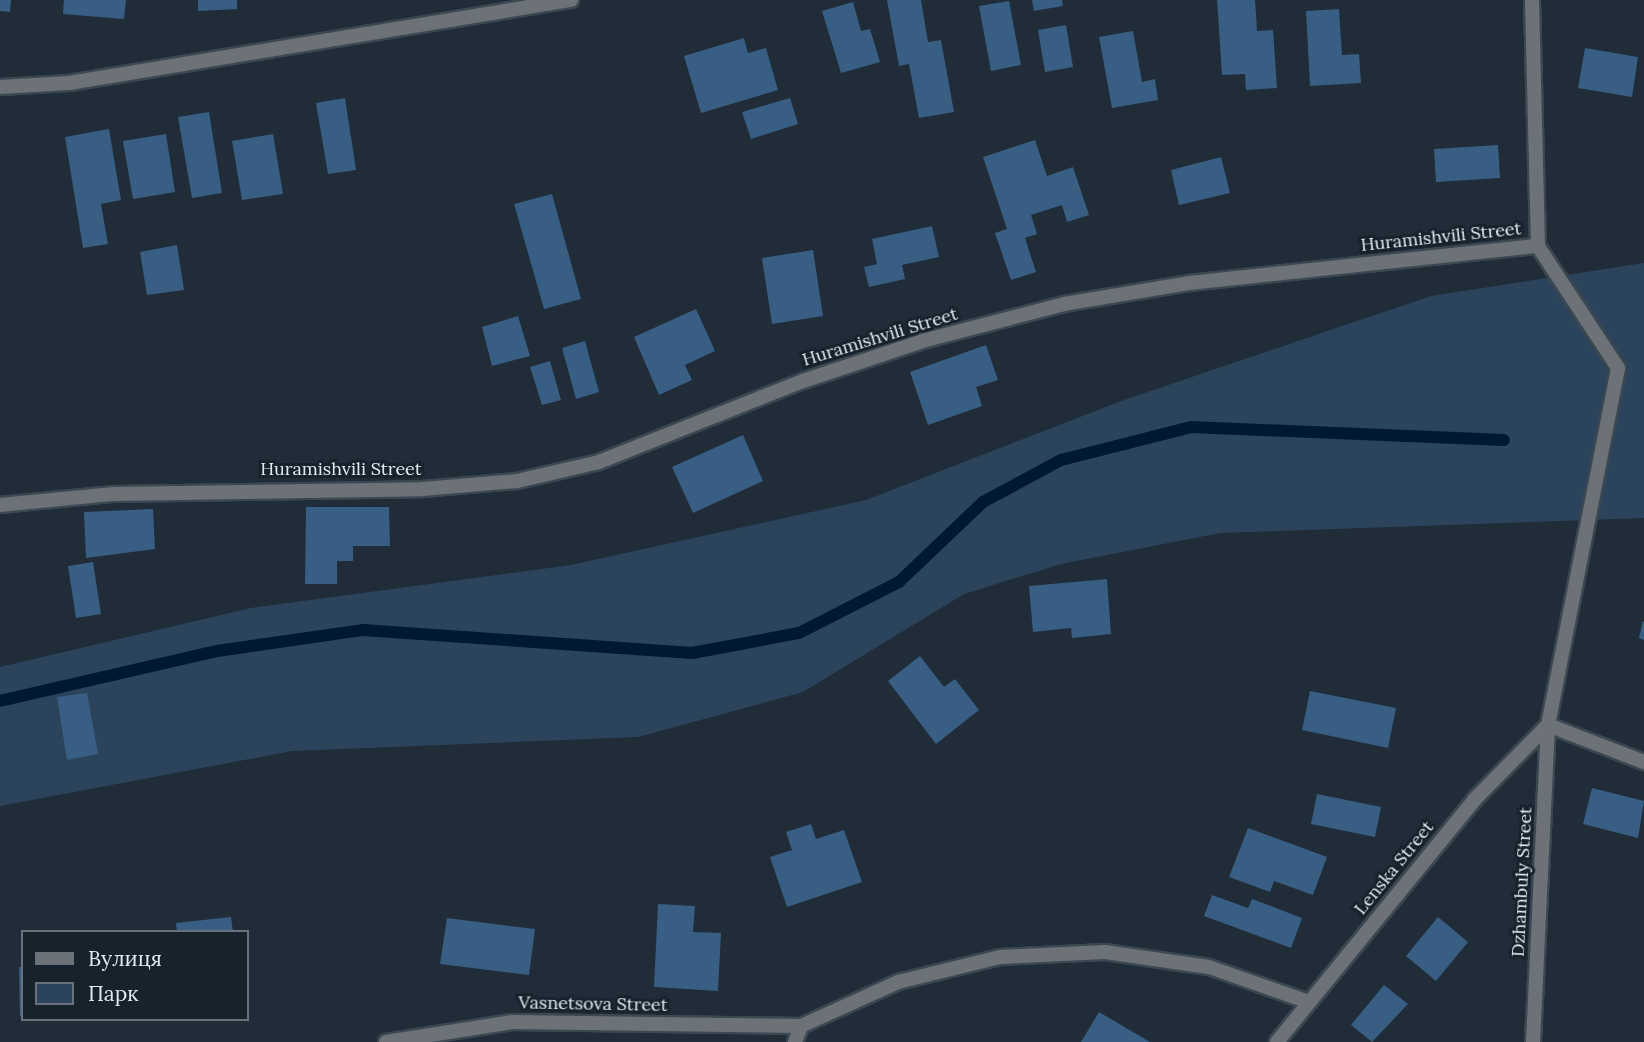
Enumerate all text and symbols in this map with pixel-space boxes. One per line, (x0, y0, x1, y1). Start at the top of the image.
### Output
street label: Huramishvili Street (1360, 218, 1522, 256)
street label: Huramishvili Street (800, 303, 960, 371)
street label: Huramishvili Street (260, 458, 422, 480)
street label: Dzhambuly Street (1507, 807, 1537, 957)
street label: Lenska Street (1350, 817, 1438, 919)
legend (21, 930, 248, 1021)
text: Вулиця (88, 945, 162, 972)
text: Парк (88, 980, 138, 1007)
street label: Vasnetsova Street (518, 992, 668, 1016)

